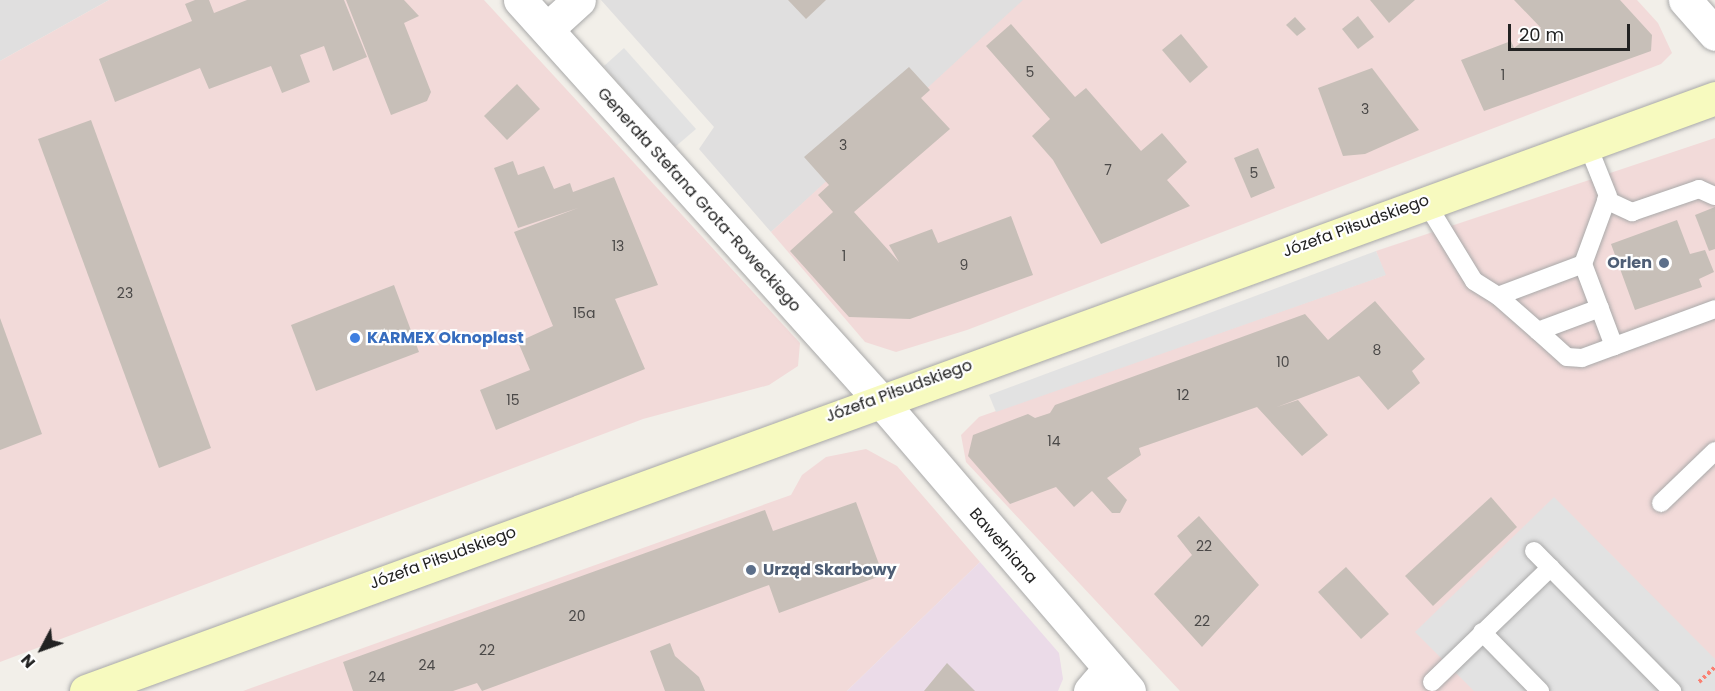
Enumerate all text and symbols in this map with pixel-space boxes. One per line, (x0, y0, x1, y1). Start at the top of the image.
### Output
scale bar (1511, 12, 1632, 50)
text: 20 m (1519, 22, 1564, 47)
house number: 5 (1026, 64, 1034, 80)
house number: 1 (1501, 67, 1505, 83)
street label: Generała Stefana Grota-Roweckiego (593, 84, 805, 316)
house number: 3 (1361, 101, 1369, 117)
house number: 3 (839, 137, 847, 153)
house number: 7 (1104, 162, 1112, 178)
house number: 5 (1250, 165, 1258, 181)
street label: Józefa Piłsudskiego (1280, 191, 1432, 261)
house number: 13 (612, 238, 624, 254)
house number: 1 (842, 248, 846, 264)
place label: Orlen (1607, 253, 1652, 273)
marker: Orlen (1657, 256, 1671, 270)
house number: 9 (960, 257, 968, 273)
house number: 23 (117, 285, 133, 301)
house number: 15a (573, 305, 595, 321)
place label: KARMEX Oknoplast (367, 328, 524, 348)
marker: KARMEX Oknoplast (348, 331, 362, 345)
house number: 8 (1373, 342, 1381, 358)
house number: 10 (1276, 354, 1290, 370)
street label: Józefa Piłsudskiego (823, 356, 975, 426)
house number: 12 (1177, 387, 1189, 403)
house number: 15 (506, 392, 520, 408)
house number: 14 (1047, 433, 1061, 449)
street label: Bawełniana (965, 504, 1041, 588)
street label: Józefa Piłsudskiego (367, 523, 519, 593)
house number: 22 (1196, 538, 1212, 554)
place label: Urząd Skarbowy (763, 560, 897, 580)
marker: Urząd Skarbowy (744, 563, 758, 577)
house number: 20 (569, 608, 585, 624)
house number: 22 (1194, 613, 1210, 629)
north arrow (12, 619, 72, 679)
house number: 22 (479, 642, 495, 658)
text: N (15, 649, 41, 673)
house number: 24 (419, 657, 435, 673)
house number: 24 (369, 669, 385, 685)

